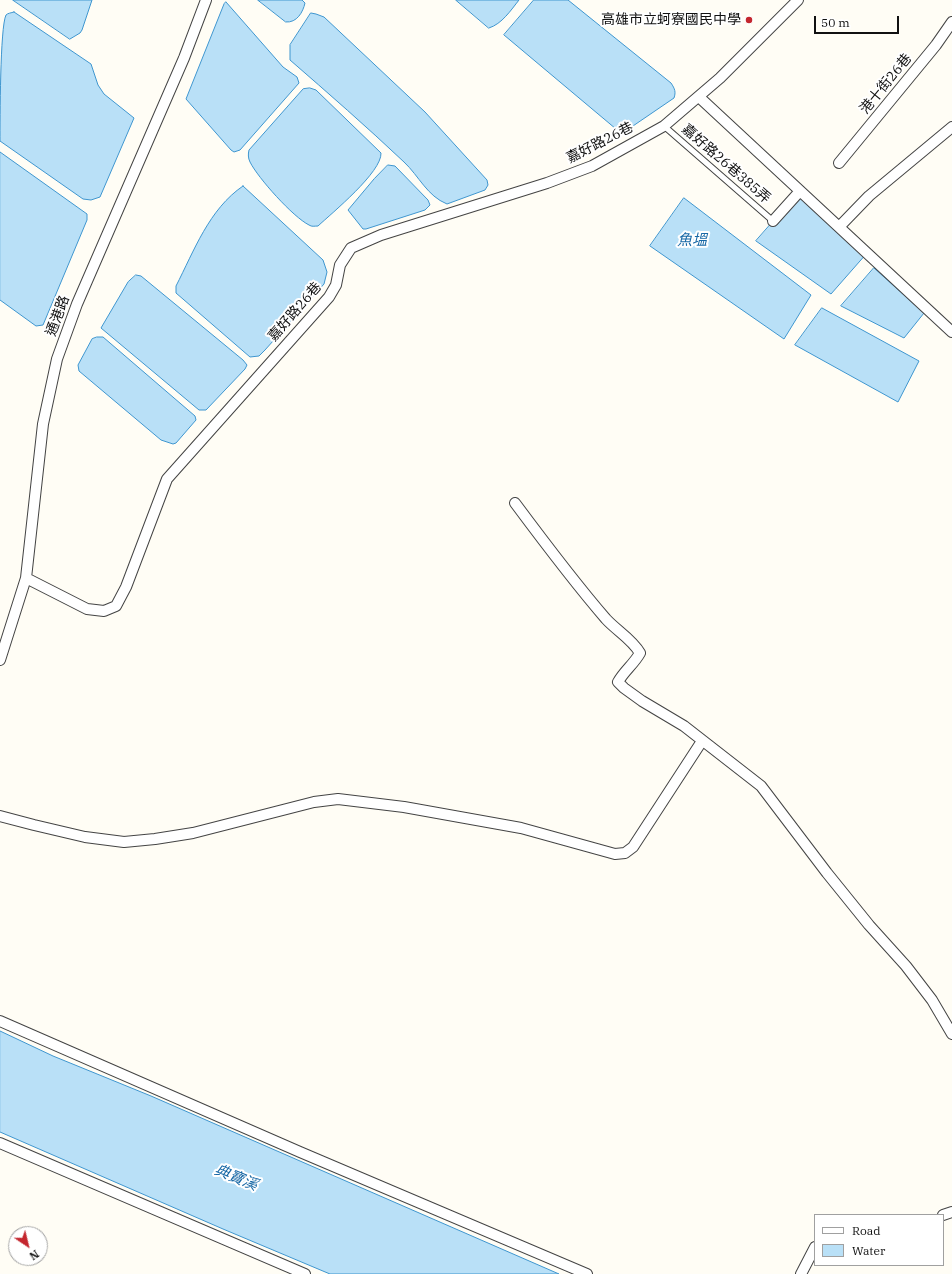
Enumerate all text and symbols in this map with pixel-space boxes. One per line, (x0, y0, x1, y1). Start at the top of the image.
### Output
scale bar (816, 8, 901, 34)
place label: 高雄市立蚵寮國民中學 (601, 12, 741, 28)
marker: 高雄市立蚵寮國民中學 (744, 15, 754, 25)
text: 50 m (821, 15, 850, 30)
street label: 港十街26巷 (857, 50, 915, 118)
street label: 嘉好路26巷 (564, 119, 636, 167)
street label: 嘉好路26巷385弄 (678, 121, 774, 207)
water label: 魚塭 (677, 232, 707, 250)
street label: 嘉好路26巷 (265, 279, 325, 345)
street label: 通港路 (43, 293, 73, 339)
water label: 典寶溪 (212, 1161, 260, 1195)
legend (814, 1214, 944, 1266)
text: Road (852, 1223, 881, 1238)
north arrow (8, 1226, 48, 1266)
text: Water (852, 1243, 885, 1258)
text: N (27, 1247, 42, 1263)

